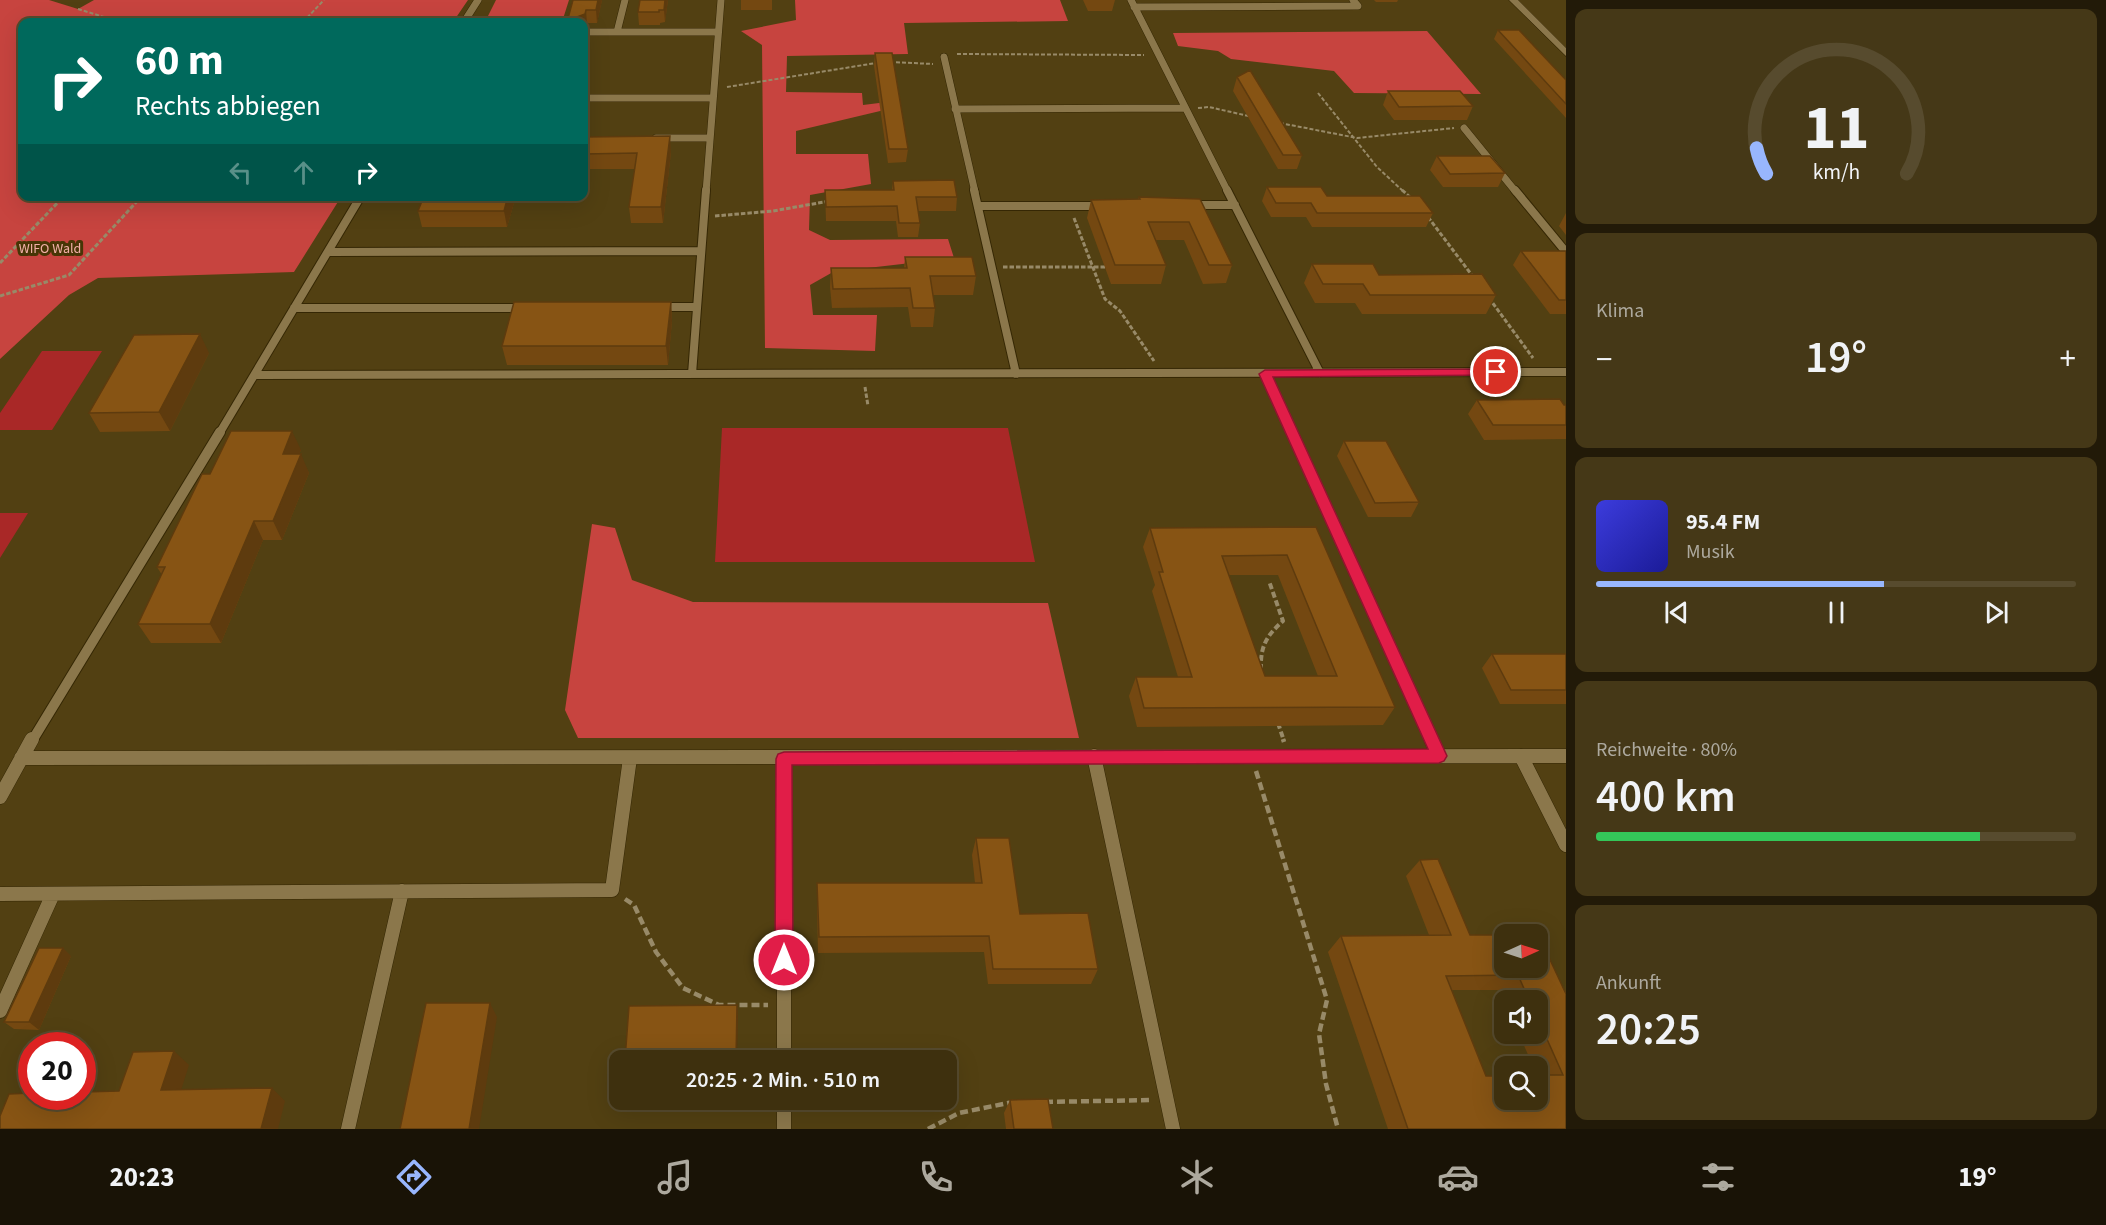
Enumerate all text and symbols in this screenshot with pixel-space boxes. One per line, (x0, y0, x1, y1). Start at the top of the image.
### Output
text: 60 m (135, 31, 224, 91)
icon: right (36, 42, 114, 120)
text: 11 (1803, 84, 1869, 173)
text: Rechts abbiegen (135, 87, 321, 126)
icon: left (224, 156, 257, 189)
icon: ahead (287, 156, 320, 189)
icon: right (350, 156, 383, 189)
text: km/h (1812, 157, 1860, 188)
park label: WIFO Wald (19, 239, 81, 259)
text: Klima (1596, 297, 1644, 325)
text: 19° (1805, 326, 1867, 390)
text: − (1596, 336, 1612, 383)
text: + (2060, 336, 2076, 383)
pin (1470, 346, 1521, 397)
icon: arrive (1479, 355, 1512, 388)
text: 95.4 FM (1686, 506, 1760, 538)
text: Musik (1686, 538, 1735, 566)
icon: previous (1660, 596, 1693, 629)
icon: pause (1820, 596, 1853, 629)
icon: next (1980, 596, 2013, 629)
text: Reichweite · 80% (1596, 736, 1737, 764)
text: 400 km (1596, 765, 1736, 829)
north arrow (1494, 924, 1548, 978)
map controls (1494, 924, 1548, 1110)
position arrow (752, 928, 816, 992)
text: Ankunft (1596, 969, 1661, 997)
button: sound (1494, 990, 1548, 1044)
text: 20:25 (1596, 998, 1701, 1062)
speed limit sign: 20 (18, 1032, 96, 1110)
button: search (1494, 1056, 1548, 1110)
text: 20:25 · 2 Min. · 510 m (686, 1064, 880, 1096)
icon: directions (393, 1156, 435, 1198)
icon: music (654, 1156, 696, 1198)
icon: phone (915, 1156, 957, 1198)
icon: climate (1176, 1156, 1218, 1198)
icon: car (1437, 1156, 1479, 1198)
icon: filters (1697, 1156, 1739, 1198)
text: 20:23 (109, 1158, 175, 1197)
text: 19° (1958, 1158, 1997, 1197)

